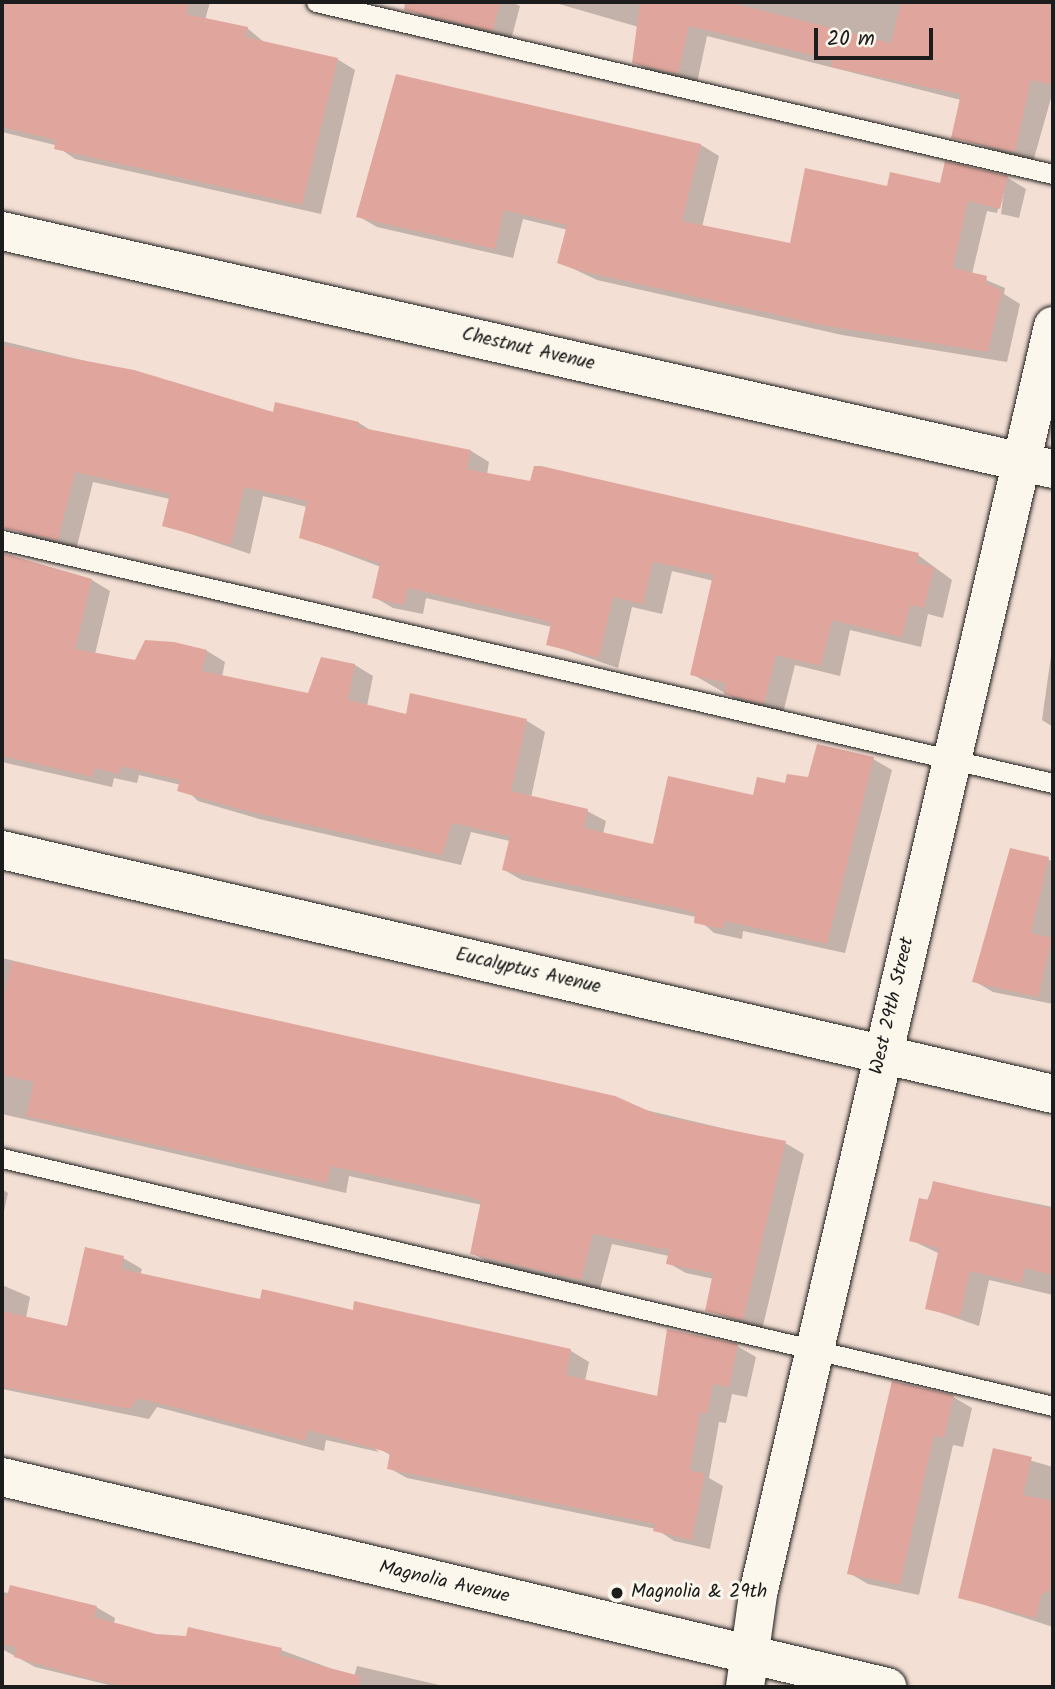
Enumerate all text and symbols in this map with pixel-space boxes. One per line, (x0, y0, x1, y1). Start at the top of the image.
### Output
scale bar (817, 14, 936, 58)
text: 20 m (827, 23, 875, 56)
street label: Chestnut Avenue (459, 324, 597, 376)
street label: West 29th Street (866, 935, 920, 1077)
street label: Eucalyptus Avenue (453, 944, 603, 1000)
street label: Magnolia Avenue (376, 1557, 512, 1609)
place label: Magnolia & 29th (631, 1582, 767, 1604)
marker: Magnolia & 29th (609, 1585, 625, 1601)

